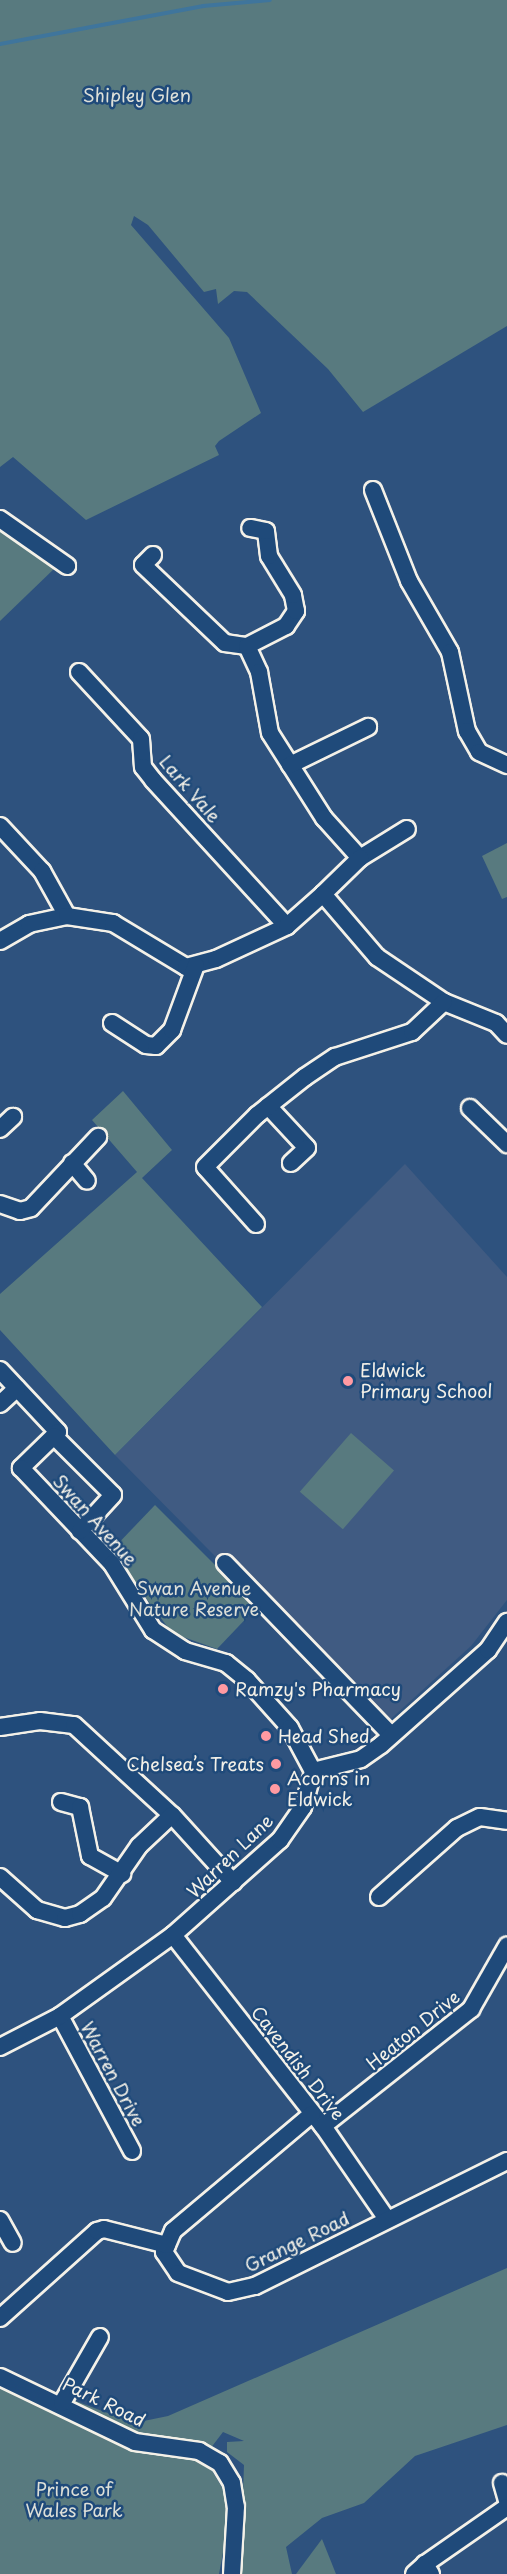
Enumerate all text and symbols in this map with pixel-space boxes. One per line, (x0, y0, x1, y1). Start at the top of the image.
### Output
park label: Shipley Glen (82, 84, 192, 106)
street label: Lark Vale (155, 751, 225, 827)
place label: Eldwick Primary School (360, 1360, 493, 1402)
marker: Eldwick Primary School (341, 1374, 355, 1388)
street label: Swan Avenue (49, 1470, 141, 1570)
park label: Swan Avenue Nature Reserve (128, 1578, 260, 1620)
place label: Ramzy's Pharmacy (235, 1678, 401, 1700)
marker: Ramzy's Pharmacy (216, 1682, 230, 1696)
place label: Head Shed (278, 1725, 371, 1747)
marker: Head Shed (259, 1729, 273, 1743)
place label: Chelsea’s Treats (126, 1753, 264, 1775)
marker: Chelsea’s Treats (269, 1757, 283, 1771)
place label: Acorns in Eldwick (287, 1768, 369, 1810)
marker: Acorns in Eldwick (268, 1782, 282, 1796)
street label: Warren Lane (182, 1809, 278, 1903)
street label: Heaton Drive (362, 1986, 464, 2074)
street label: Cavendish Drive (247, 2002, 349, 2124)
street label: Warren Drive (76, 2018, 150, 2130)
street label: Grange Road (241, 2207, 353, 2277)
street label: Park Road (59, 2373, 149, 2431)
park label: Prince of Wales Park (25, 2479, 123, 2522)

